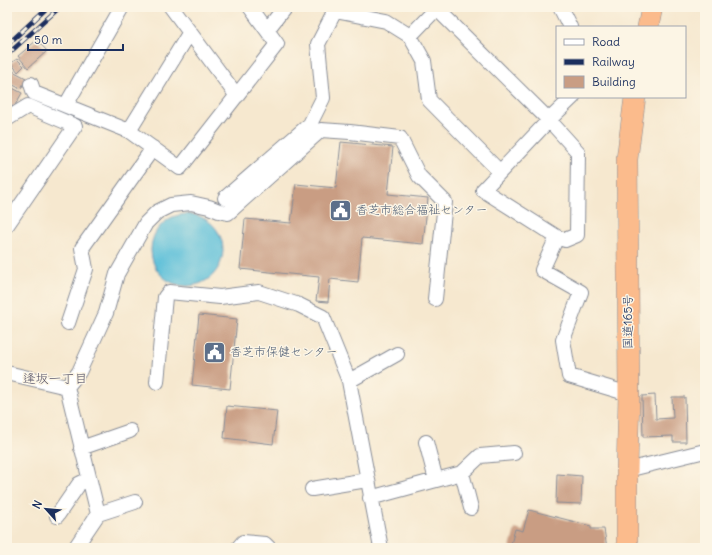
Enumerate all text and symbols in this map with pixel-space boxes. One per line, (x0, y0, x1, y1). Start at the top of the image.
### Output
scale bar (28, 26, 123, 52)
legend (556, 26, 686, 98)
text: 50 m (34, 32, 63, 47)
text: Road (592, 34, 620, 49)
text: Railway (592, 54, 635, 69)
text: Building (592, 74, 636, 89)
public building icon: 香芝市総合福祉センター (327, 197, 353, 223)
place label: 香芝市総合福祉センター (356, 202, 488, 217)
street label: 国道165号 (620, 295, 635, 349)
public building icon: 香芝市保健センター (201, 339, 227, 365)
place label: 香芝市保健センター (230, 344, 338, 359)
district label: 逢坂一丁目 (22, 370, 88, 387)
north arrow (26, 489, 66, 529)
text: N (29, 498, 45, 511)

